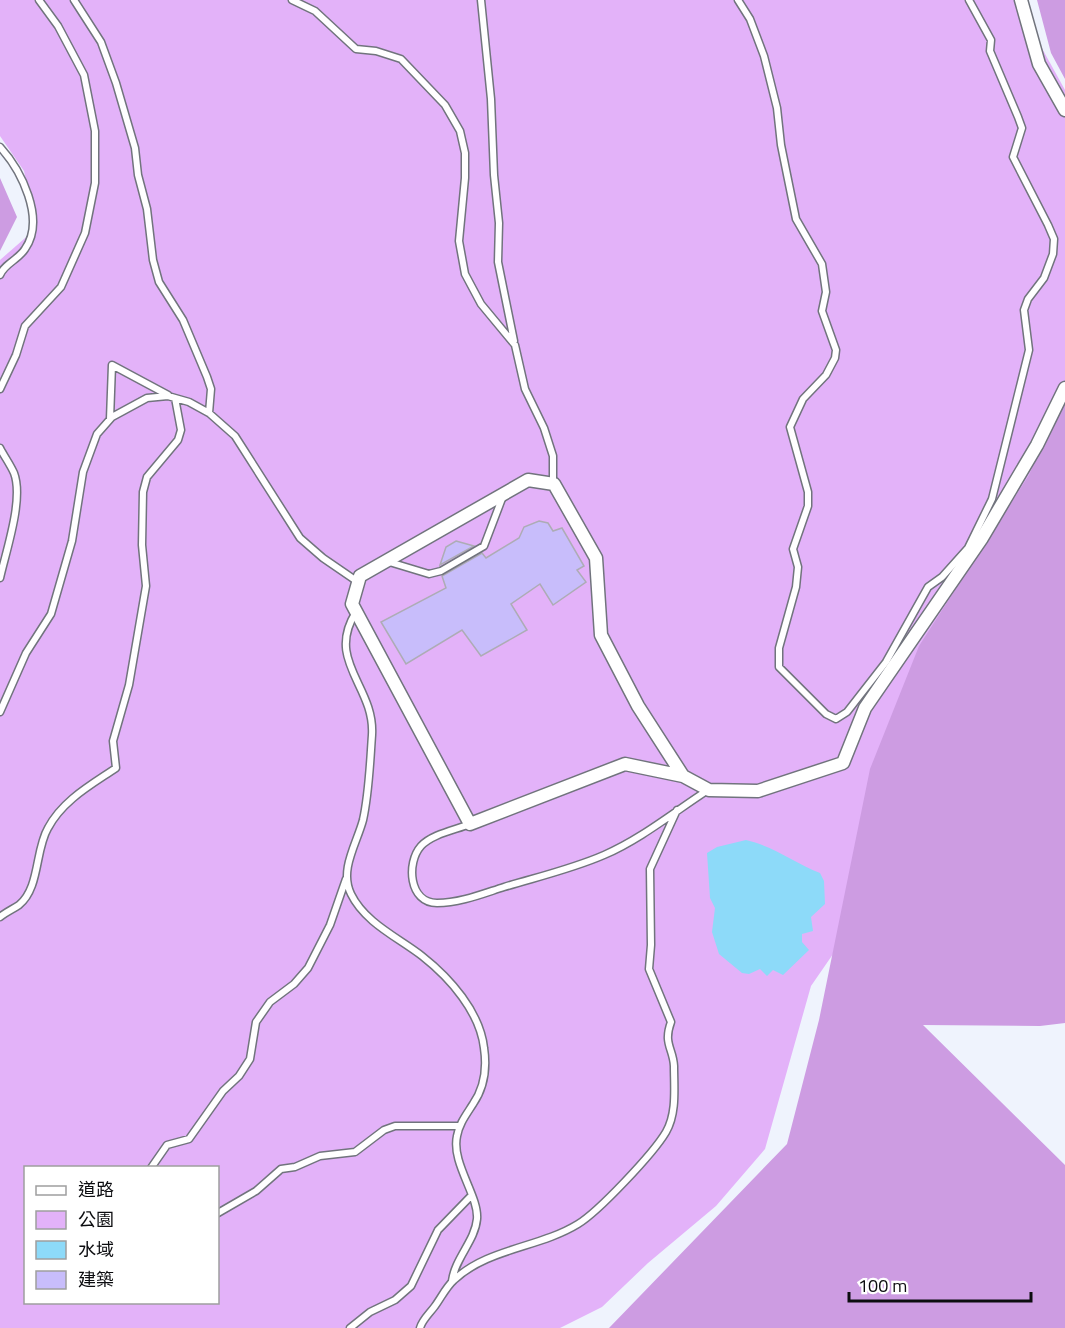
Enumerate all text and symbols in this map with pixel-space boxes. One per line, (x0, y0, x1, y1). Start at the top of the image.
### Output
legend (24, 1166, 219, 1304)
text: 道路 (78, 1176, 114, 1203)
text: 公園 (78, 1206, 114, 1233)
text: 水域 (78, 1236, 114, 1263)
scale bar (849, 1265, 1030, 1303)
text: 建築 (78, 1266, 114, 1293)
text: 100 m (858, 1272, 907, 1299)

